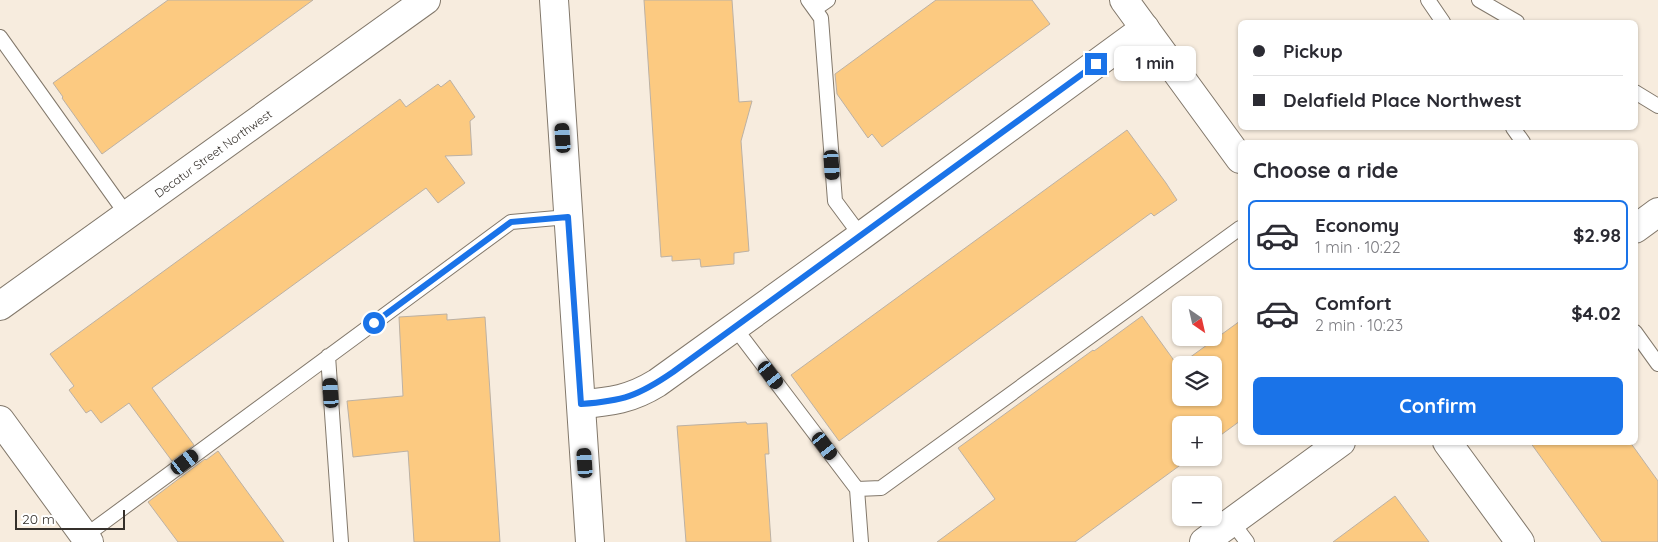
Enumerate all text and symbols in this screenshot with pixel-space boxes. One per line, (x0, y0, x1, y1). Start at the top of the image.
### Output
text: Pickup (1283, 39, 1343, 63)
callout: 1 min (1114, 46, 1196, 82)
route end (1085, 53, 1107, 75)
text: 1 min (1136, 53, 1174, 73)
text: Delafield Place Northwest (1283, 88, 1522, 112)
street label: Decatur Street Northwest (151, 106, 274, 200)
car (554, 123, 571, 153)
car (823, 150, 840, 180)
text: Choose a ride (1253, 156, 1398, 184)
icon: car (1255, 213, 1300, 258)
text: Economy (1315, 213, 1399, 237)
text: $2.98 (1573, 223, 1621, 247)
text: 1 min · 10:22 (1315, 237, 1401, 257)
icon: car (1255, 291, 1300, 336)
text: Comfort (1315, 291, 1392, 315)
north arrow (1172, 296, 1222, 346)
map controls (1172, 296, 1222, 526)
text: $4.02 (1571, 301, 1621, 325)
route start (363, 312, 385, 334)
text: 2 min · 10:23 (1315, 315, 1403, 335)
button: layers (1172, 356, 1222, 406)
car (755, 359, 786, 391)
button: Confirm (1253, 377, 1623, 435)
car (322, 378, 339, 408)
button: + (1172, 416, 1222, 466)
car (809, 430, 840, 462)
car (168, 447, 201, 477)
car (576, 448, 593, 478)
button: − (1172, 476, 1222, 526)
scale bar (15, 507, 125, 530)
text: 20 m (22, 510, 55, 528)

